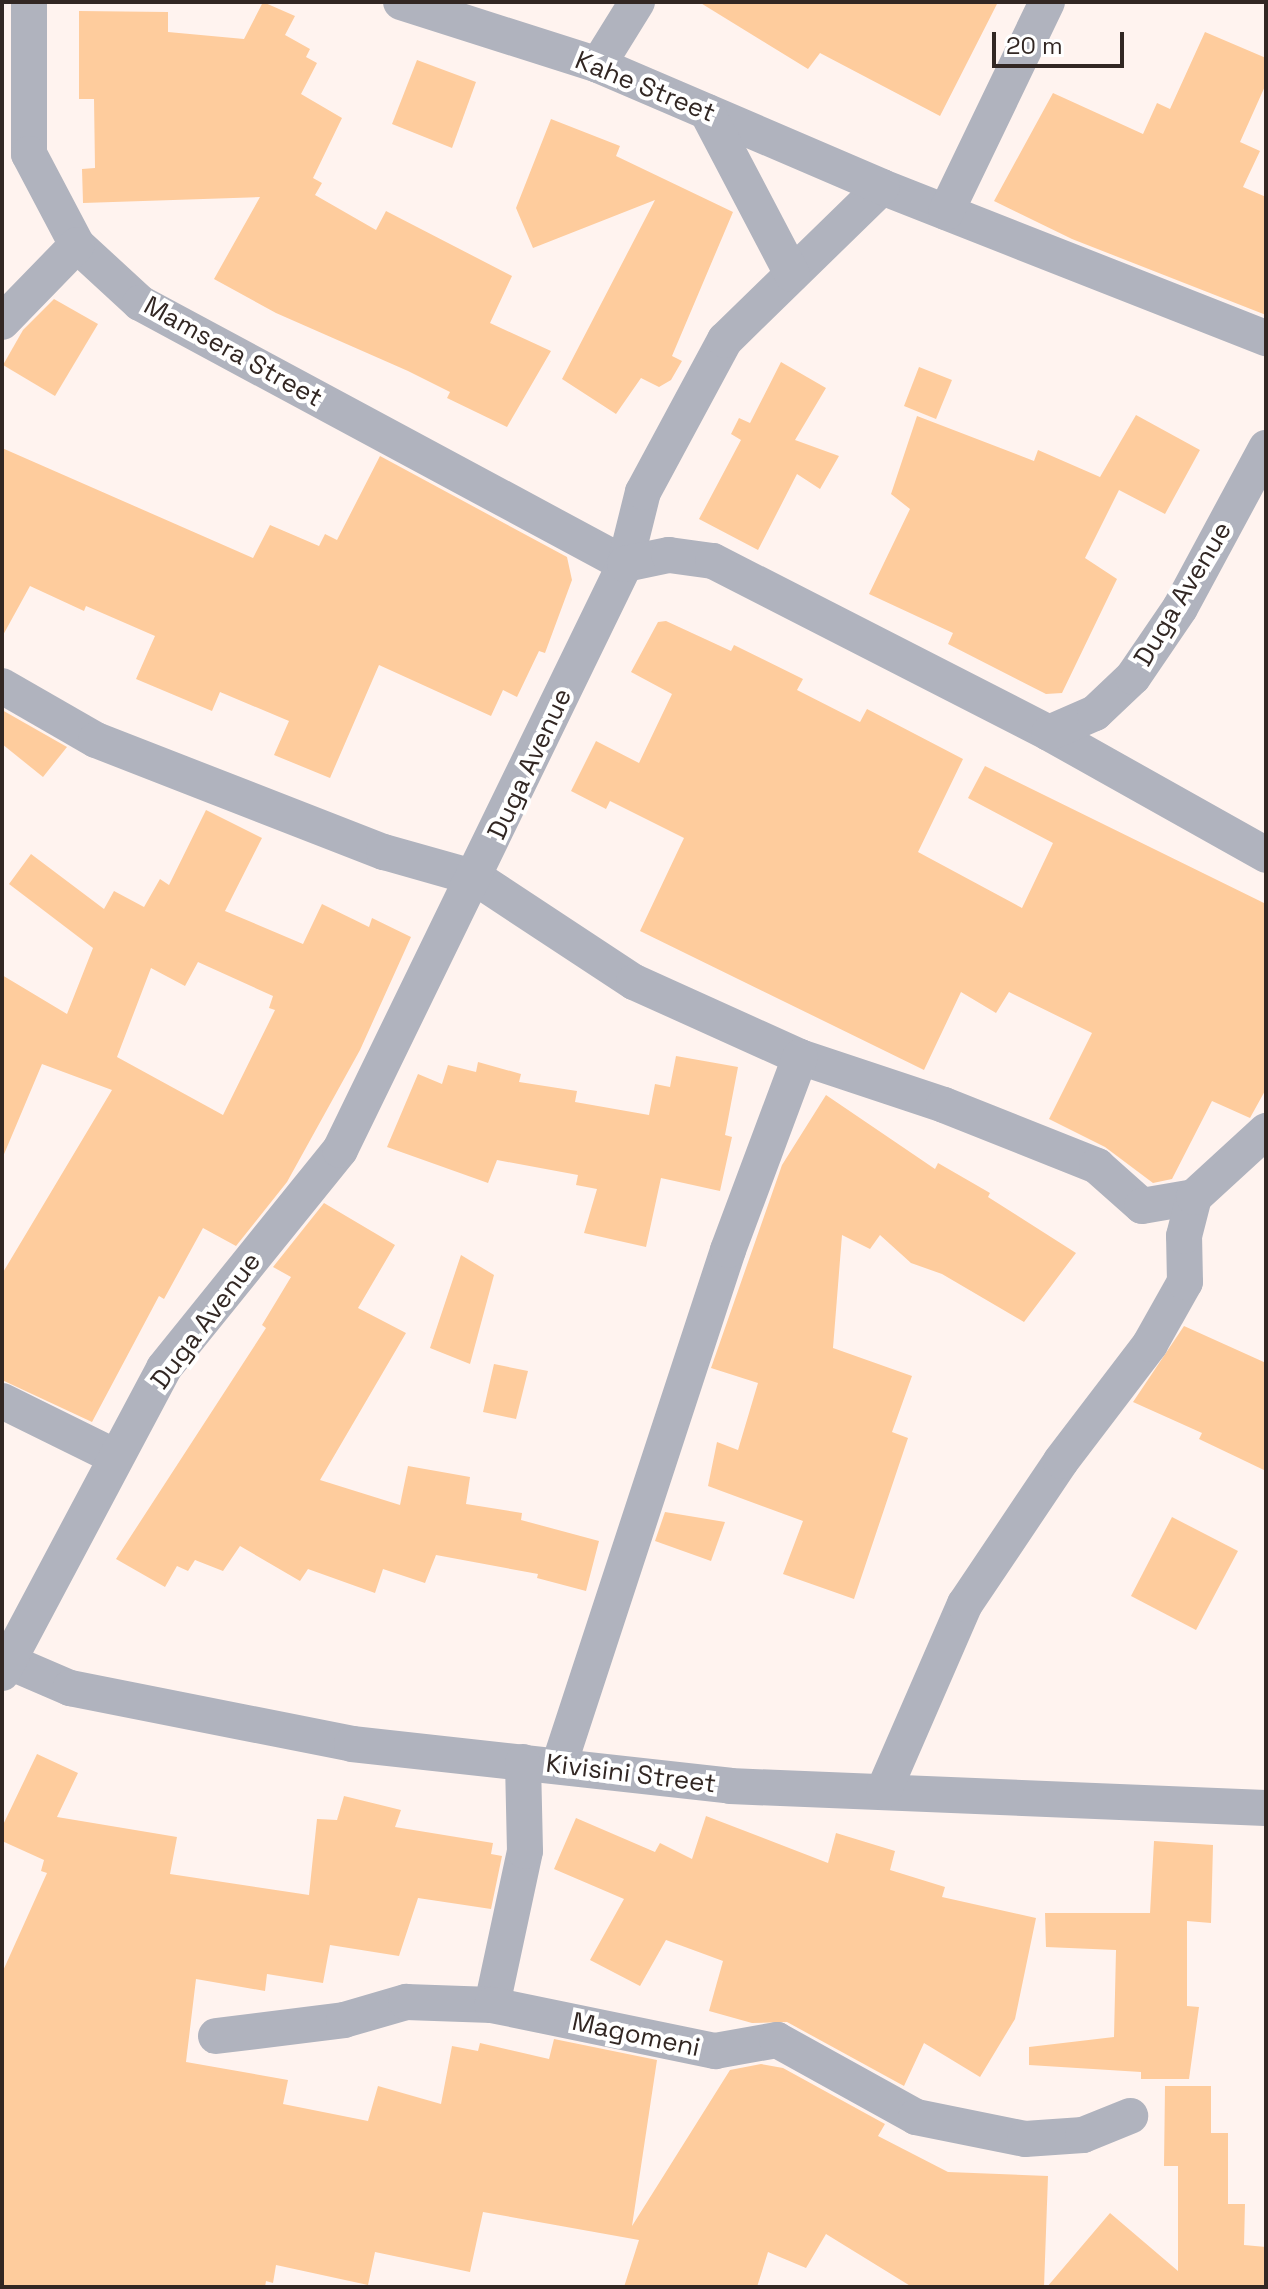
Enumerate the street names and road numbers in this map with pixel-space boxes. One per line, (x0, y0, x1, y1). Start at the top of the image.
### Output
street label: Kahe Street (570, 45, 720, 129)
street label: Mamsera Street (138, 290, 328, 414)
street label: Duga Avenue (1128, 516, 1238, 672)
street label: Duga Avenue (481, 683, 579, 845)
street label: Duga Avenue (144, 1246, 268, 1396)
street label: Kivisini Street (544, 1748, 718, 1800)
street label: Magomeni (569, 2006, 703, 2064)

